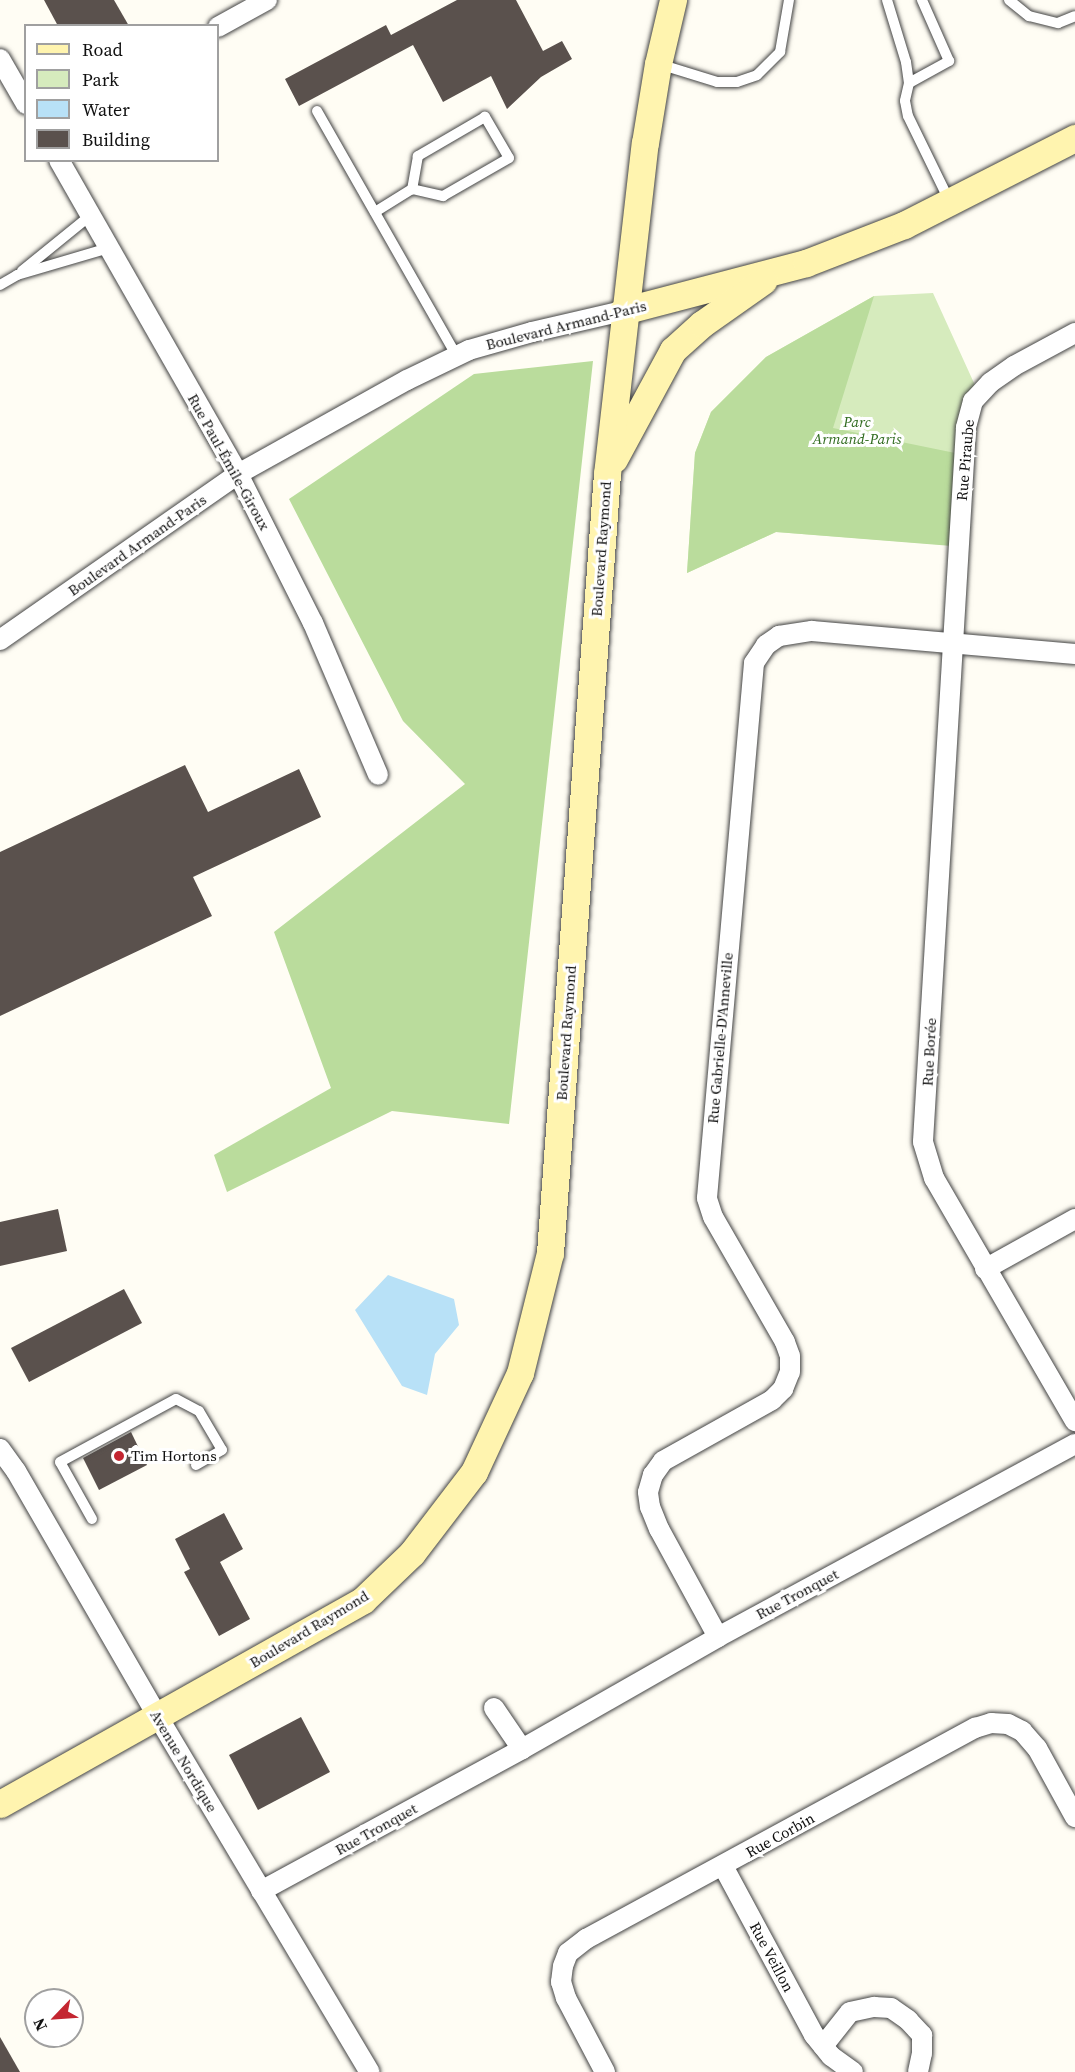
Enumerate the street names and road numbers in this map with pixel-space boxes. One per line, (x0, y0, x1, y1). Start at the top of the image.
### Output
street label: Boulevard Armand-Paris (484, 296, 648, 354)
street label: Rue Paul-Émile-Giroux (184, 391, 274, 533)
street label: Rue Piraube (952, 419, 978, 501)
street label: Boulevard Raymond (587, 481, 615, 617)
street label: Boulevard Armand-Paris (64, 490, 210, 600)
street label: Rue Gabrielle-D'Anneville (704, 952, 736, 1124)
street label: Boulevard Raymond (552, 965, 580, 1101)
street label: Rue Borée (918, 1017, 940, 1087)
street label: Rue Tronquet (753, 1565, 841, 1623)
street label: Boulevard Raymond (246, 1586, 372, 1672)
street label: Avenue Nordique (147, 1707, 221, 1815)
street label: Rue Tronquet (332, 1799, 420, 1859)
street label: Rue Corbin (743, 1809, 817, 1861)
street label: Rue Veillon (746, 1919, 798, 1995)

